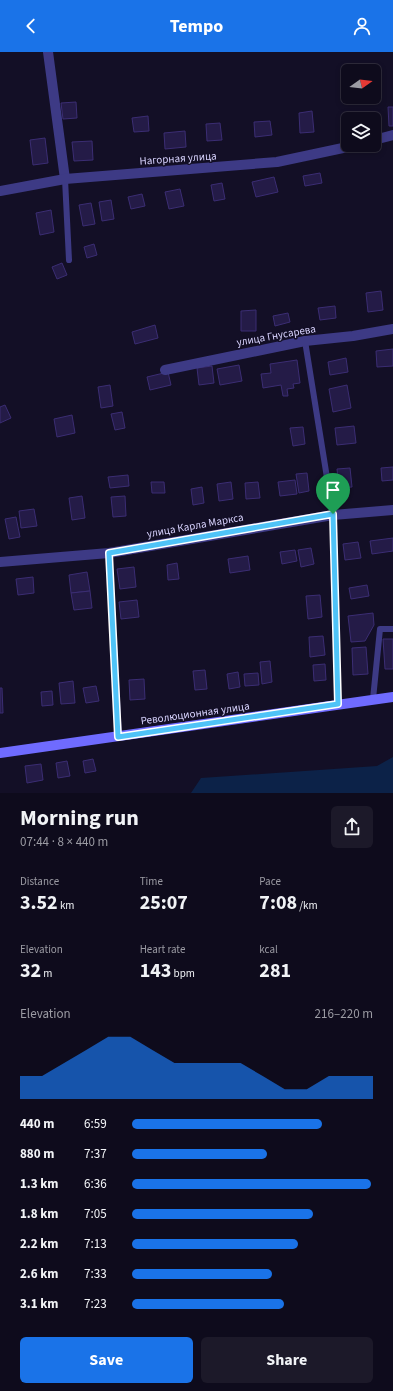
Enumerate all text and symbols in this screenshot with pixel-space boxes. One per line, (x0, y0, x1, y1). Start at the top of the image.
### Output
text: Tempo (170, 14, 223, 39)
icon: back (20, 15, 42, 37)
icon: person (351, 15, 373, 37)
north arrow (341, 64, 381, 104)
map controls (341, 64, 381, 152)
button: layers (341, 112, 381, 152)
street label: Нагорная улица (139, 148, 217, 169)
street label: улица Гнусарева (235, 321, 317, 350)
pin (316, 473, 350, 514)
icon: arrive (322, 479, 344, 501)
street label: улица Карла Маркса (146, 510, 245, 541)
street label: Революционная улица (140, 698, 251, 729)
text: Morning run (20, 802, 139, 834)
button: share (331, 806, 373, 848)
text: 07:44 · 8 × 440 m (20, 833, 108, 851)
text: Distance (20, 874, 59, 889)
text: Time (140, 874, 163, 889)
text: Pace (259, 874, 281, 889)
text: 3.52 (20, 889, 58, 917)
text: 25:07 (140, 889, 188, 917)
text: 7:08 (259, 889, 297, 917)
text: km (58, 898, 74, 913)
text: /km (297, 898, 318, 913)
text: Elevation (20, 942, 63, 957)
text: Heart rate (140, 942, 185, 957)
text: kcal (259, 942, 278, 957)
text: 32 (20, 957, 41, 985)
text: 143 (140, 957, 171, 985)
text: 281 (259, 957, 291, 985)
text: m (41, 966, 52, 981)
text: bpm (171, 966, 195, 981)
text: Elevation (20, 1005, 71, 1023)
text: 216–220 m (315, 1005, 373, 1023)
text: 440 m (20, 1115, 54, 1133)
text: 6:59 (84, 1115, 107, 1133)
text: 880 m (20, 1145, 54, 1163)
text: 7:37 (84, 1145, 107, 1163)
text: 1.3 km (20, 1175, 59, 1193)
text: 6:36 (84, 1175, 107, 1193)
text: 1.8 km (20, 1205, 59, 1223)
text: 7:05 (84, 1205, 107, 1223)
text: 2.2 km (20, 1235, 59, 1253)
text: 7:13 (84, 1235, 107, 1253)
text: 2.6 km (20, 1265, 59, 1283)
text: 7:33 (84, 1265, 107, 1283)
text: 3.1 km (20, 1295, 59, 1313)
text: 7:23 (84, 1295, 107, 1313)
button: Save (20, 1337, 193, 1383)
button: Share (201, 1337, 373, 1383)

